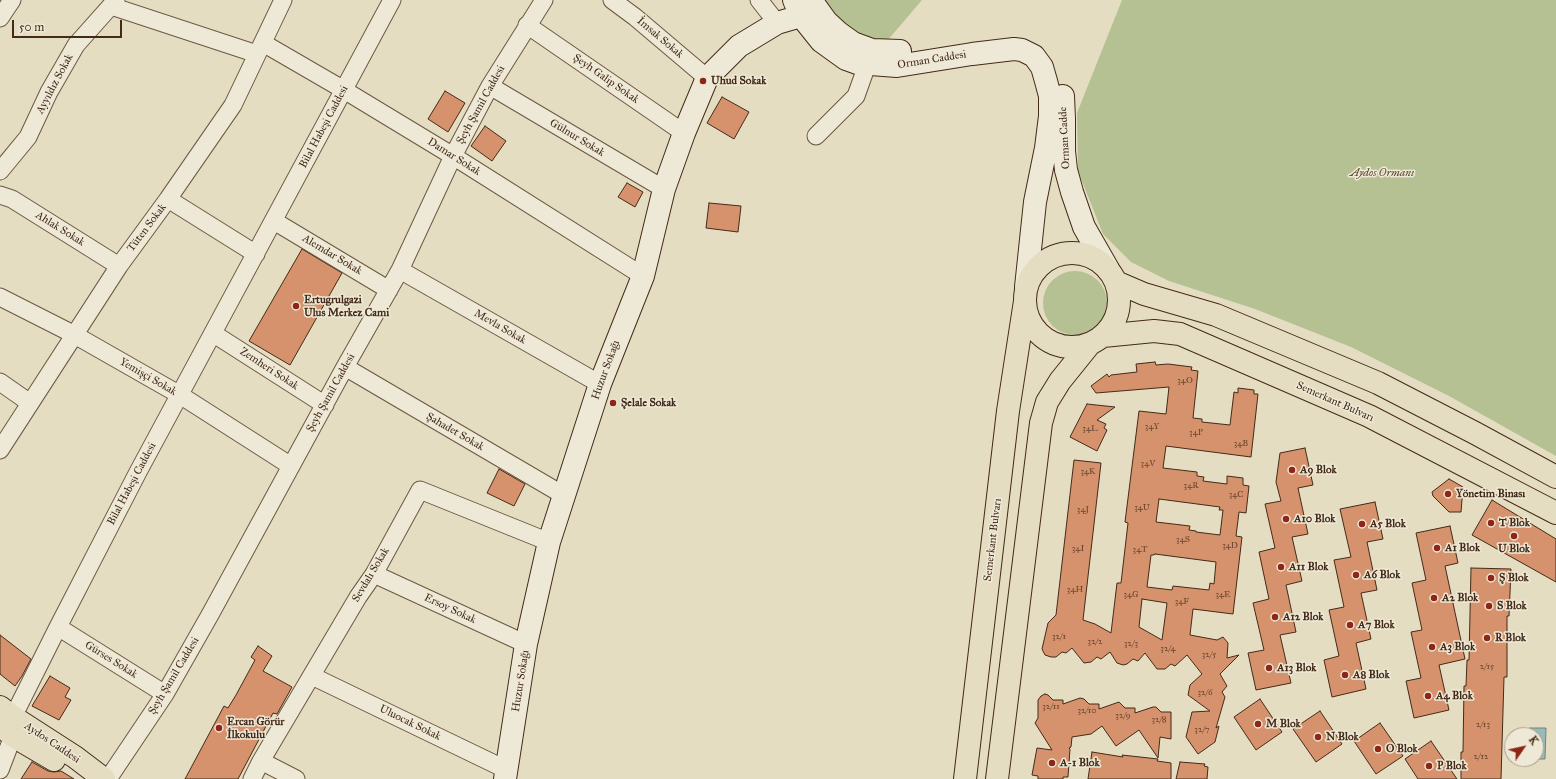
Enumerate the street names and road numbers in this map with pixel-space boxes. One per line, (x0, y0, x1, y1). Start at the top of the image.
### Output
street label: İmsak Sokak (634, 15, 686, 61)
street label: Orman Caddesi (897, 48, 967, 72)
street label: Şeyh Galip Sokak (570, 51, 642, 107)
street label: Ayyıldız Sokak (34, 52, 76, 116)
street label: Şeyh Şamil Caddesi (454, 63, 508, 147)
street label: Bilal Habeşi Caddesi (297, 84, 351, 170)
street label: Orman Cadde (1057, 106, 1073, 170)
street label: Gülnur Sokak (547, 116, 607, 160)
street label: Damar Sokak (425, 135, 483, 179)
street label: Tüten Sokak (125, 201, 169, 255)
street label: Ahlak Sokak (33, 209, 87, 249)
street label: Alemdar Sokak (300, 232, 364, 278)
street label: Mevla Sokak (472, 307, 528, 347)
street label: Huzur Sokağı (589, 338, 623, 402)
street label: Zemheri Sokak (237, 345, 301, 393)
street label: Şeyh Şamil Caddesi (304, 351, 358, 435)
street label: Yemişçi Sokak (117, 355, 179, 399)
street label: Semerkant Bulvarı (1294, 379, 1376, 425)
street label: Şahadet Sokak (424, 410, 486, 454)
street label: Bilal Habeşi Caddesi (105, 441, 159, 527)
street label: Semerkant Bulvarı (981, 498, 1005, 582)
street label: Sevdalı Sokak (350, 545, 392, 605)
street label: Ersoy Sokak (422, 591, 478, 627)
street label: Şeyh Şamil Caddesi (146, 635, 202, 717)
street label: Gürses Sokak (82, 639, 140, 681)
street label: Huzur Sokağı (510, 649, 532, 713)
street label: Uluocak Sokak (377, 702, 443, 744)
street label: Aydos Caddesi (22, 720, 82, 766)

